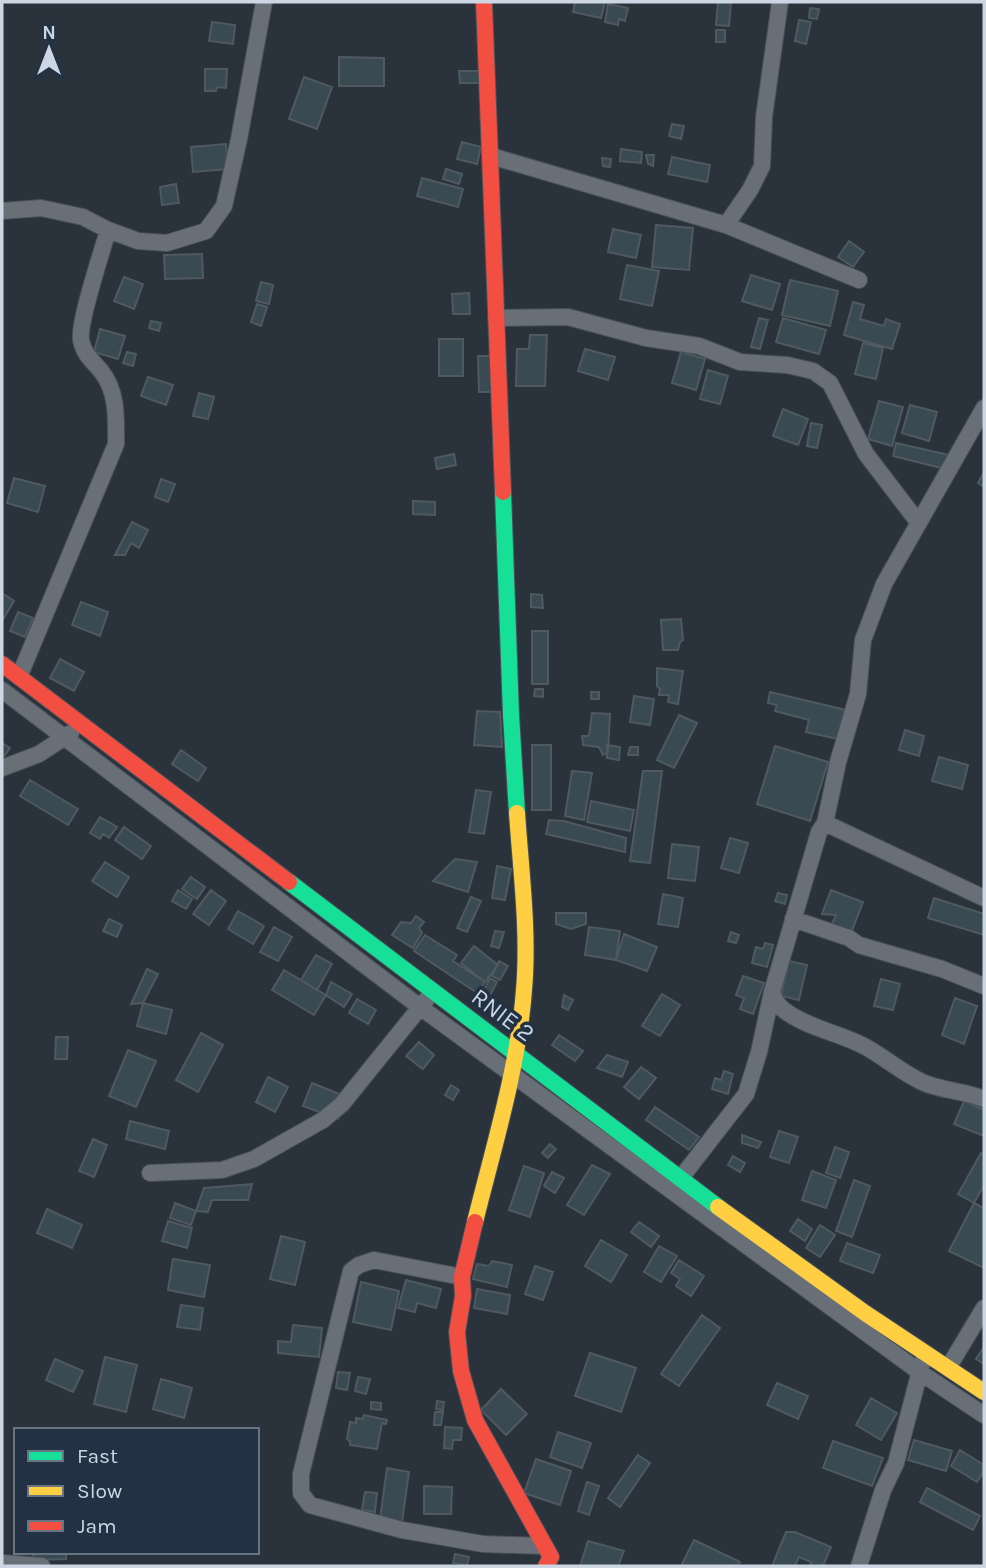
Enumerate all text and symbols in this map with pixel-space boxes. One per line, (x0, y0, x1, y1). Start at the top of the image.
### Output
north arrow (14, 14, 84, 84)
text: N (42, 22, 56, 44)
street label: RNIE 2 (466, 982, 540, 1048)
legend (14, 1428, 259, 1554)
text: Fast (77, 1444, 118, 1468)
text: Slow (77, 1479, 122, 1503)
text: Jam (77, 1514, 117, 1538)

